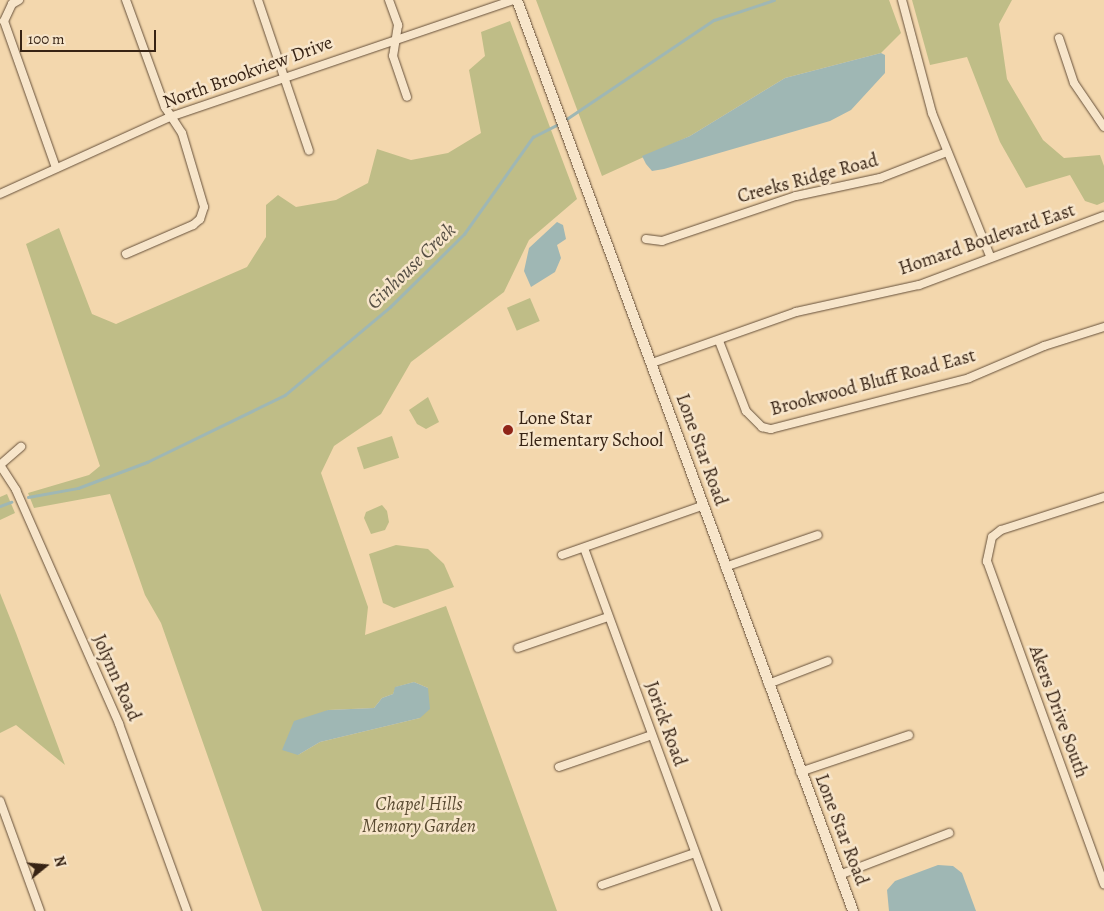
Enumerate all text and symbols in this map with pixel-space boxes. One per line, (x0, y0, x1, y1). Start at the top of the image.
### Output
scale bar (22, 20, 159, 52)
text: 100 m (28, 29, 65, 49)
street label: North Brookview Drive (160, 32, 336, 114)
street label: Creeks Ridge Road (735, 149, 881, 209)
street label: Homard Boulevard East (896, 199, 1078, 281)
water label: Ginhouse Creek (362, 218, 460, 314)
street label: Brookwood Bluff Road East (768, 345, 978, 421)
street label: Lone Star Road (670, 391, 732, 509)
place label: Lone Star Elementary School (518, 408, 663, 452)
marker: Lone Star Elementary School (502, 424, 514, 436)
street label: Jolynn Road (87, 631, 145, 725)
street label: Akers Drive South (1023, 643, 1093, 781)
street label: Jorick Road (639, 679, 691, 769)
street label: Lone Star Road (809, 771, 873, 889)
park label: Chapel Hills Memory Garden (362, 794, 476, 838)
north arrow (20, 841, 70, 891)
text: N (49, 854, 70, 869)

